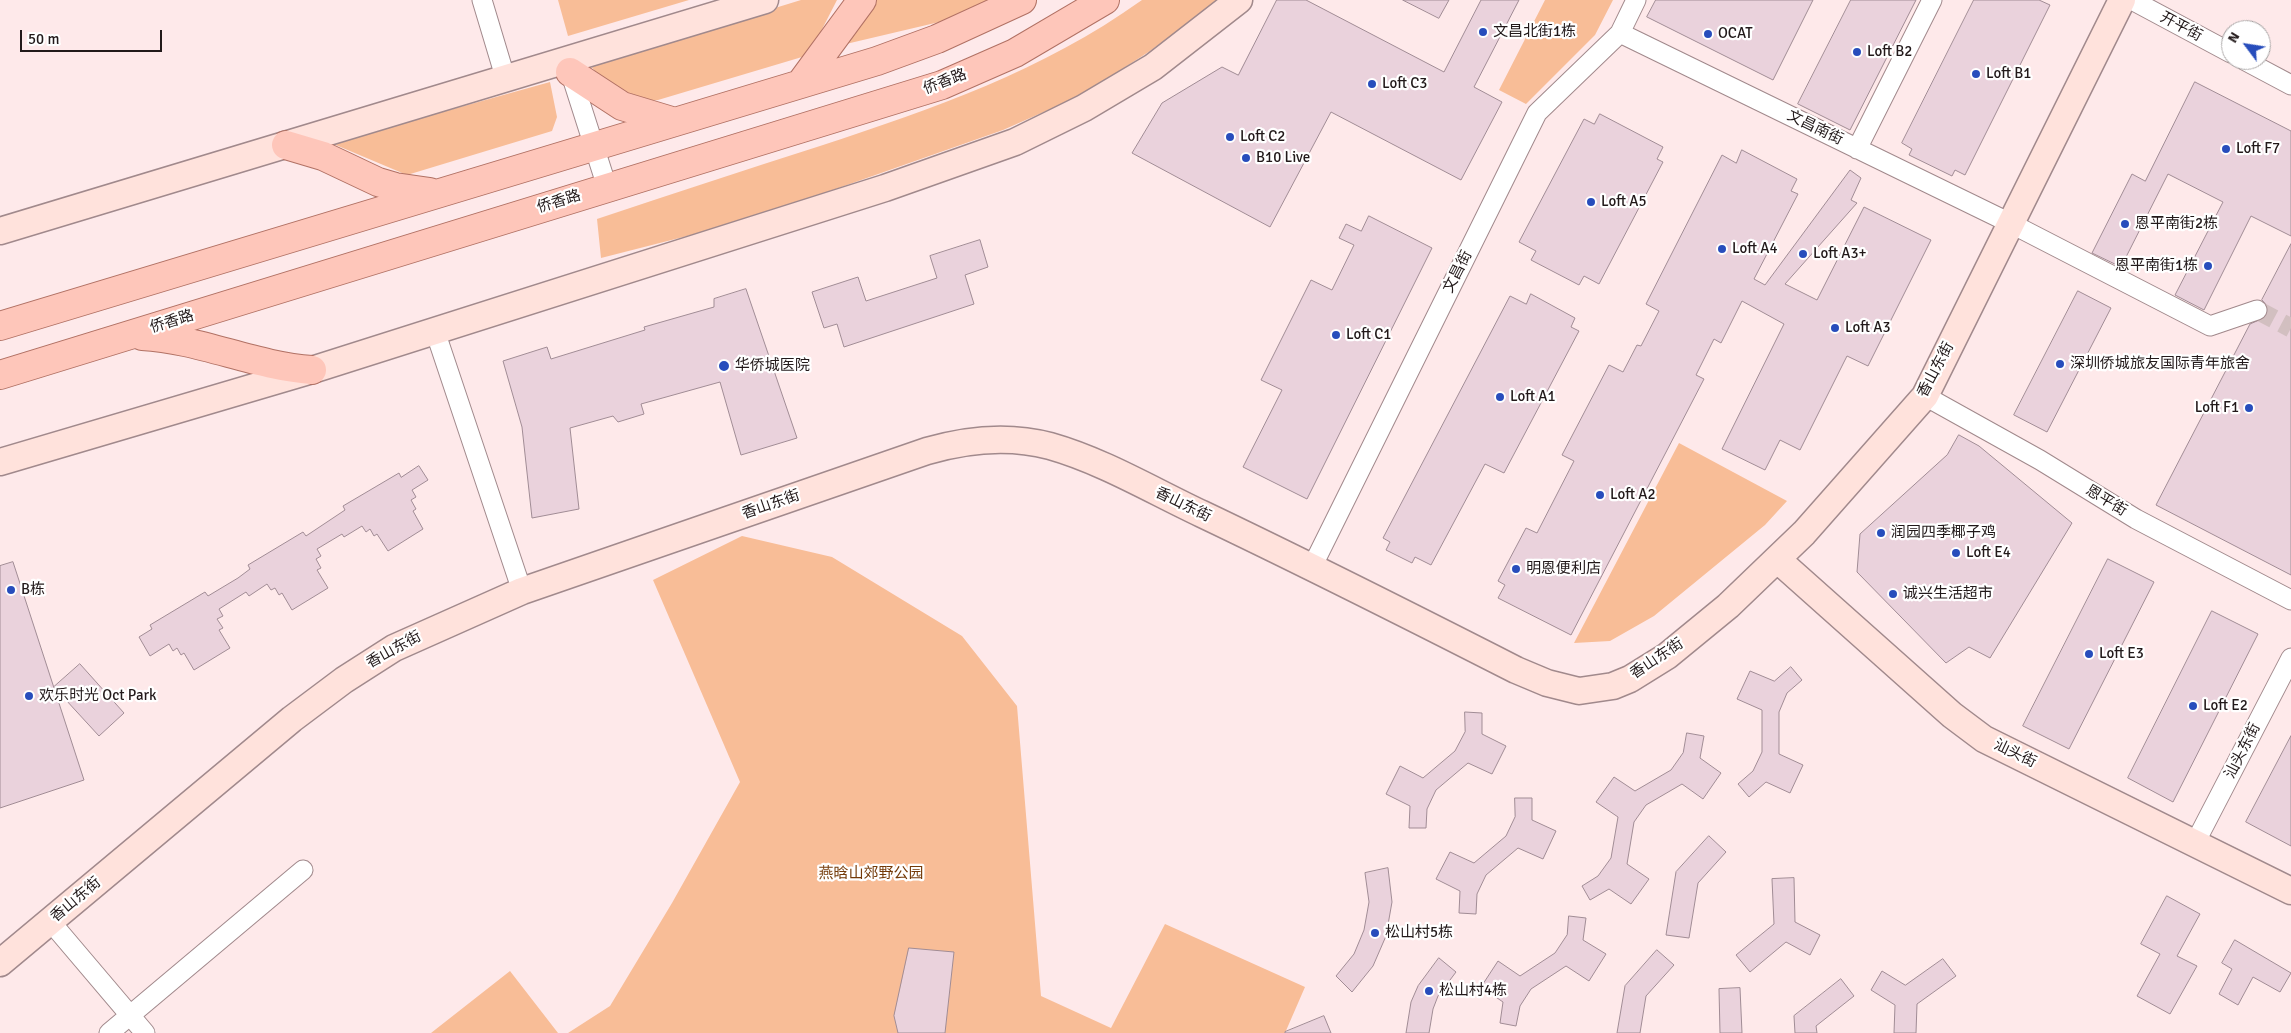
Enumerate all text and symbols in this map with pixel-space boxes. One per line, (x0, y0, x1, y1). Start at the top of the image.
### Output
street label: 开平街 (2157, 8, 2205, 46)
scale bar (22, 20, 165, 52)
north arrow (2221, 20, 2271, 70)
place label: 文昌北街1栋 (1493, 23, 1576, 41)
place label: OCAT (1718, 25, 1753, 43)
marker: 文昌北街1栋 (1477, 26, 1489, 38)
marker: OCAT (1702, 28, 1714, 40)
text: N (2224, 29, 2243, 46)
text: 50 m (28, 30, 59, 48)
place label: Loft B2 (1867, 43, 1912, 61)
marker: Loft B2 (1851, 46, 1863, 58)
place label: Loft B1 (1986, 65, 2031, 83)
street label: 侨香路 (921, 66, 969, 98)
marker: Loft B1 (1970, 68, 1982, 80)
place label: Loft C3 (1382, 75, 1427, 93)
marker: Loft C3 (1366, 78, 1378, 90)
street label: 文昌南街 (1784, 107, 1846, 149)
place label: Loft C2 (1240, 128, 1285, 146)
marker: Loft C2 (1224, 131, 1236, 143)
place label: Loft F7 (2236, 140, 2280, 158)
marker: Loft F7 (2220, 143, 2232, 155)
place label: B10 Live (1256, 149, 1310, 167)
marker: B10 Live (1240, 152, 1252, 164)
street label: 侨香路 (535, 187, 583, 217)
place label: Loft A5 (1601, 193, 1647, 211)
marker: Loft A5 (1585, 196, 1597, 208)
place label: 恩平南街2栋 (2135, 215, 2218, 233)
marker: 恩平南街2栋 (2119, 218, 2131, 230)
place label: Loft A4 (1732, 240, 1778, 258)
marker: Loft A4 (1716, 243, 1728, 255)
place label: Loft A3+ (1813, 245, 1867, 263)
street label: 文昌街 (1440, 248, 1476, 296)
marker: Loft A3+ (1797, 248, 1809, 260)
place label: 恩平南街1栋 (2115, 257, 2198, 275)
marker: 恩平南街1栋 (2202, 260, 2214, 272)
street label: 侨香路 (148, 307, 196, 337)
place label: Loft A3 (1845, 319, 1891, 337)
marker: Loft A3 (1829, 322, 1841, 334)
place label: Loft C1 (1346, 326, 1391, 344)
marker: Loft C1 (1330, 329, 1342, 341)
street label: 香山东街 (1914, 339, 1958, 401)
place label: 深圳侨城旅友国际青年旅舍 (2070, 355, 2250, 373)
place label: 华侨城医院 (735, 357, 810, 375)
marker: 深圳侨城旅友国际青年旅舍 (2054, 358, 2066, 370)
marker: 华侨城医院 (717, 359, 731, 373)
place label: Loft A1 (1510, 388, 1556, 406)
marker: Loft A1 (1494, 391, 1506, 403)
place label: Loft F1 (2195, 399, 2239, 417)
marker: Loft F1 (2243, 402, 2255, 414)
street label: 恩平街 (2082, 482, 2130, 520)
street label: 香山东街 (1152, 484, 1214, 526)
place label: Loft A2 (1610, 486, 1656, 504)
street label: 香山东街 (740, 487, 802, 523)
marker: Loft A2 (1594, 489, 1606, 501)
place label: 润园四季椰子鸡 (1891, 524, 1996, 542)
marker: 润园四季椰子鸡 (1875, 527, 1887, 539)
place label: Loft E4 (1966, 544, 2011, 562)
marker: Loft E4 (1950, 547, 1962, 559)
place label: 明恩便利店 (1526, 560, 1601, 578)
marker: 明恩便利店 (1510, 563, 1522, 575)
place label: B栋 (21, 581, 45, 599)
marker: B栋 (5, 584, 17, 596)
place label: 诚兴生活超市 (1903, 585, 1993, 603)
marker: 诚兴生活超市 (1887, 588, 1899, 600)
street label: 香山东街 (363, 628, 425, 672)
street label: 香山东街 (1627, 635, 1687, 683)
place label: Loft E3 (2099, 645, 2144, 663)
marker: Loft E3 (2083, 648, 2095, 660)
place label: 欢乐时光 Oct Park (39, 687, 157, 705)
marker: 欢乐时光 Oct Park (23, 690, 35, 702)
place label: Loft E2 (2203, 697, 2248, 715)
marker: Loft E2 (2187, 700, 2199, 712)
street label: 汕头东街 (2221, 720, 2265, 782)
street label: 汕头街 (1991, 736, 2039, 772)
park label: 燕晗山郊野公园 (819, 865, 923, 883)
street label: 香山东街 (47, 874, 105, 926)
place label: 松山村5栋 (1385, 924, 1453, 942)
marker: 松山村5栋 (1369, 927, 1381, 939)
place label: 松山村4栋 (1439, 982, 1507, 1000)
marker: 松山村4栋 (1423, 985, 1435, 997)

